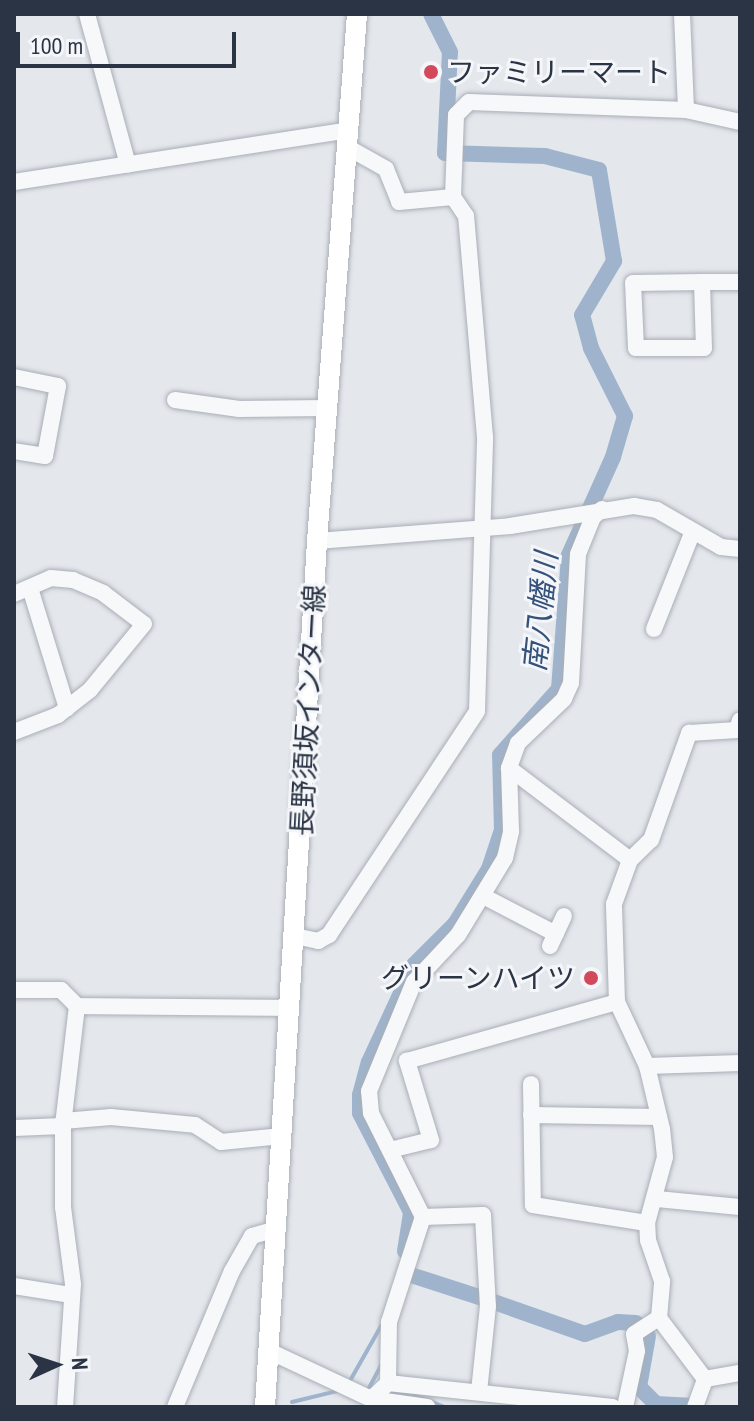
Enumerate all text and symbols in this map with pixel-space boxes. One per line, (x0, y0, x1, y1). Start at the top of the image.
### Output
scale bar (20, 16, 240, 66)
text: 100 m (30, 30, 83, 61)
place label: ファミリーマート (447, 55, 671, 89)
marker: ファミリーマート (422, 63, 440, 81)
water label: 南八幡川 (516, 550, 564, 674)
street label: 長野須坂インター線 (285, 583, 331, 837)
place label: グリーンハイツ (379, 961, 575, 995)
marker: グリーンハイツ (582, 969, 600, 987)
north arrow (16, 1325, 96, 1405)
text: N (66, 1357, 94, 1370)

